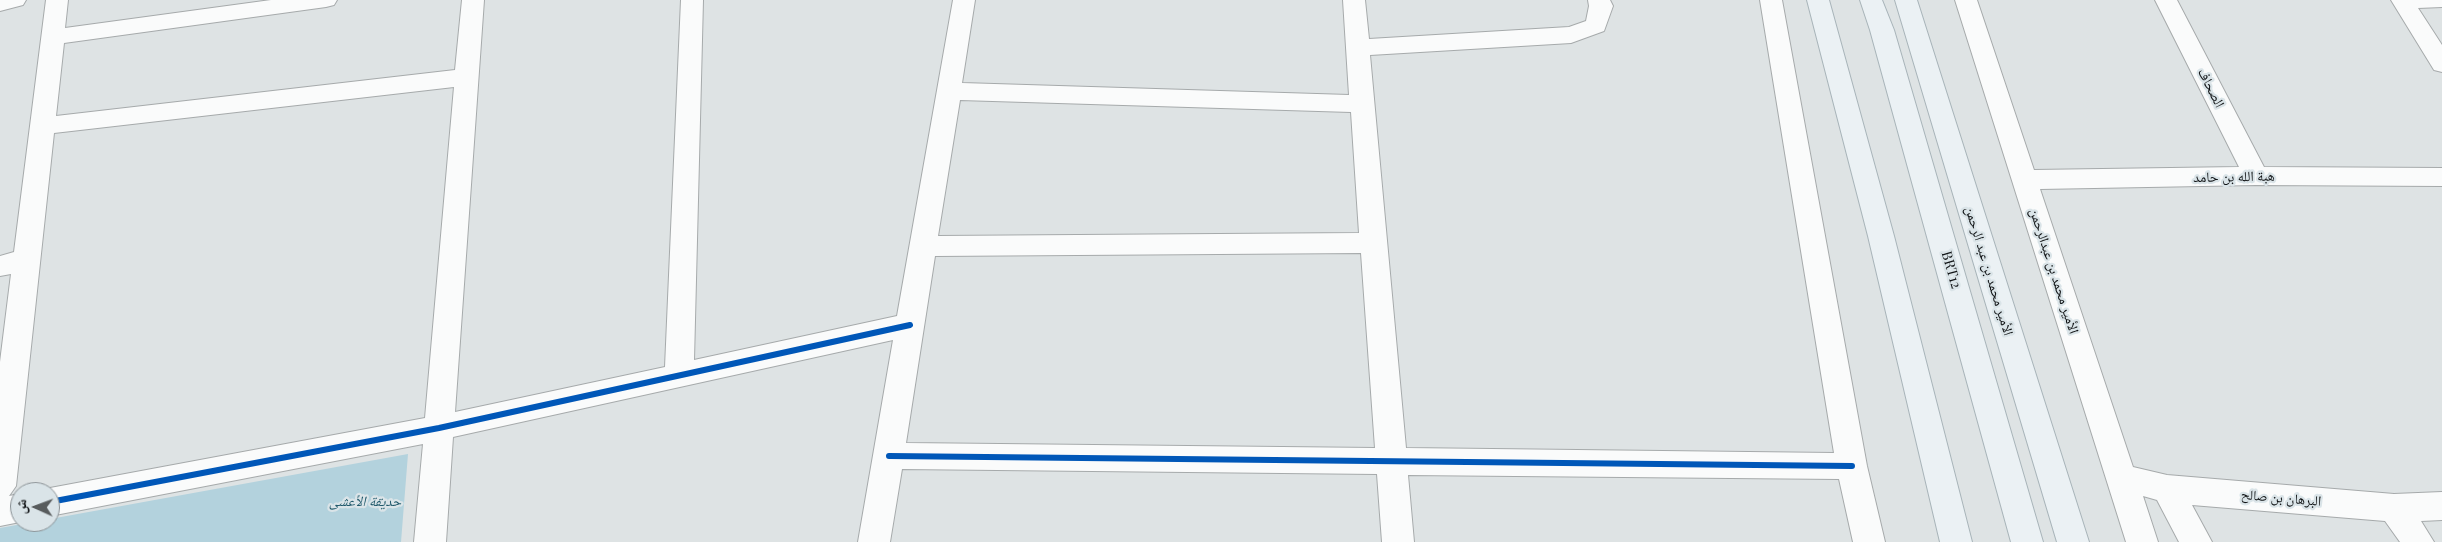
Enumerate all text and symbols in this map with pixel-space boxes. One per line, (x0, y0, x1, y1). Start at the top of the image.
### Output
street label: الصحاف (2194, 66, 2228, 110)
street label: هبة الله بن حامد (2193, 168, 2275, 186)
street label: الأمير محمد بن عبد الرحمن (1961, 204, 2017, 338)
street label: الأمير محمد بن عبدالرحمن (2026, 206, 2082, 336)
street label: BRT12 (1938, 249, 1964, 291)
north arrow (10, 482, 60, 532)
street label: البرهان بن صالح (2240, 486, 2322, 510)
park label: حديقة الأعشى (329, 494, 401, 510)
text: ش (11, 499, 30, 514)

